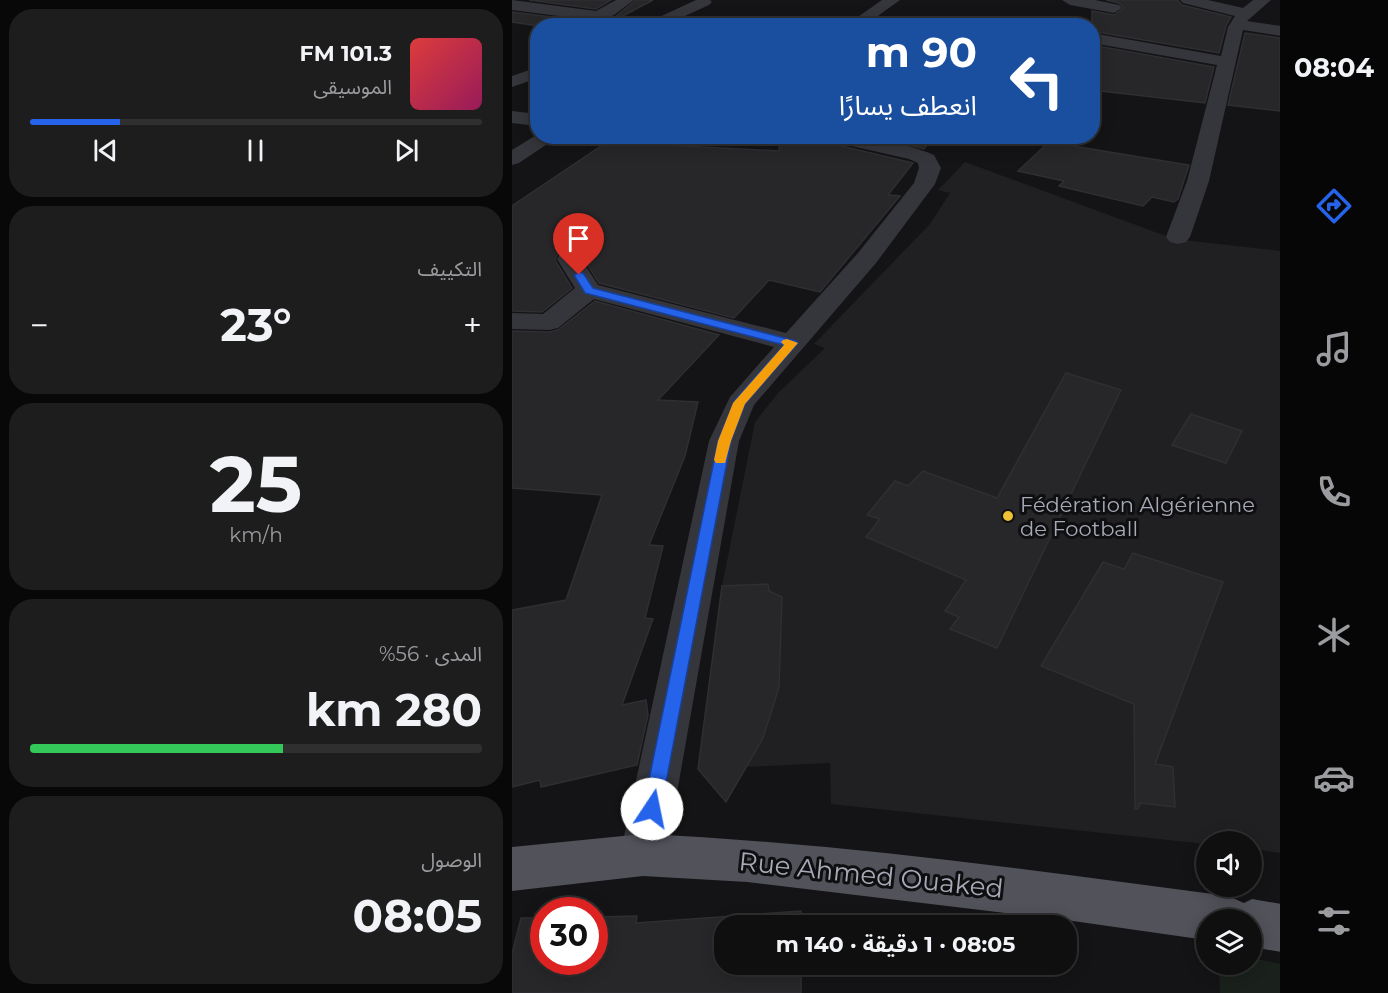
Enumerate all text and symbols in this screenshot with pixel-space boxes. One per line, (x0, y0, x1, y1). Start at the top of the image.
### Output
text: 90 m (866, 26, 977, 78)
text: 101.3 FM (300, 40, 392, 67)
icon: left (998, 42, 1076, 120)
text: 08:04 (1294, 51, 1374, 84)
text: الموسيقى (313, 75, 392, 99)
text: انعطف يسارًا (839, 89, 977, 122)
icon: previous (89, 134, 122, 167)
icon: pause (239, 134, 272, 167)
icon: next (390, 134, 423, 167)
icon: directions (1313, 185, 1355, 227)
pin (553, 213, 604, 275)
icon: arrive (562, 222, 595, 255)
text: التكييف (418, 257, 482, 281)
text: 23° (220, 297, 292, 352)
text: − (30, 305, 49, 345)
text: + (463, 305, 482, 345)
icon: music (1313, 328, 1355, 370)
text: 25 (210, 436, 302, 532)
icon: phone (1313, 471, 1355, 513)
place label: Fédération Algérienne de Football (1020, 492, 1255, 541)
marker: Fédération Algérienne de Football (1001, 509, 1015, 523)
text: km/h (229, 523, 283, 547)
icon: climate (1313, 614, 1355, 656)
text: المدى · 56% (379, 642, 482, 666)
text: 280 km (306, 682, 482, 737)
icon: car (1313, 757, 1355, 799)
position arrow (620, 777, 684, 841)
map controls (1196, 831, 1262, 975)
button: sound (1196, 831, 1262, 897)
street label: Rue Ahmed Ouaked (737, 845, 1005, 905)
text: الوصول (421, 848, 482, 872)
text: 08:05 (353, 888, 482, 943)
speed limit sign: 30 (530, 897, 608, 975)
icon: filters (1313, 900, 1355, 942)
button: layers (1196, 909, 1262, 975)
text: 08:05 · 1 دقيقة · 140 m (776, 931, 1015, 958)

